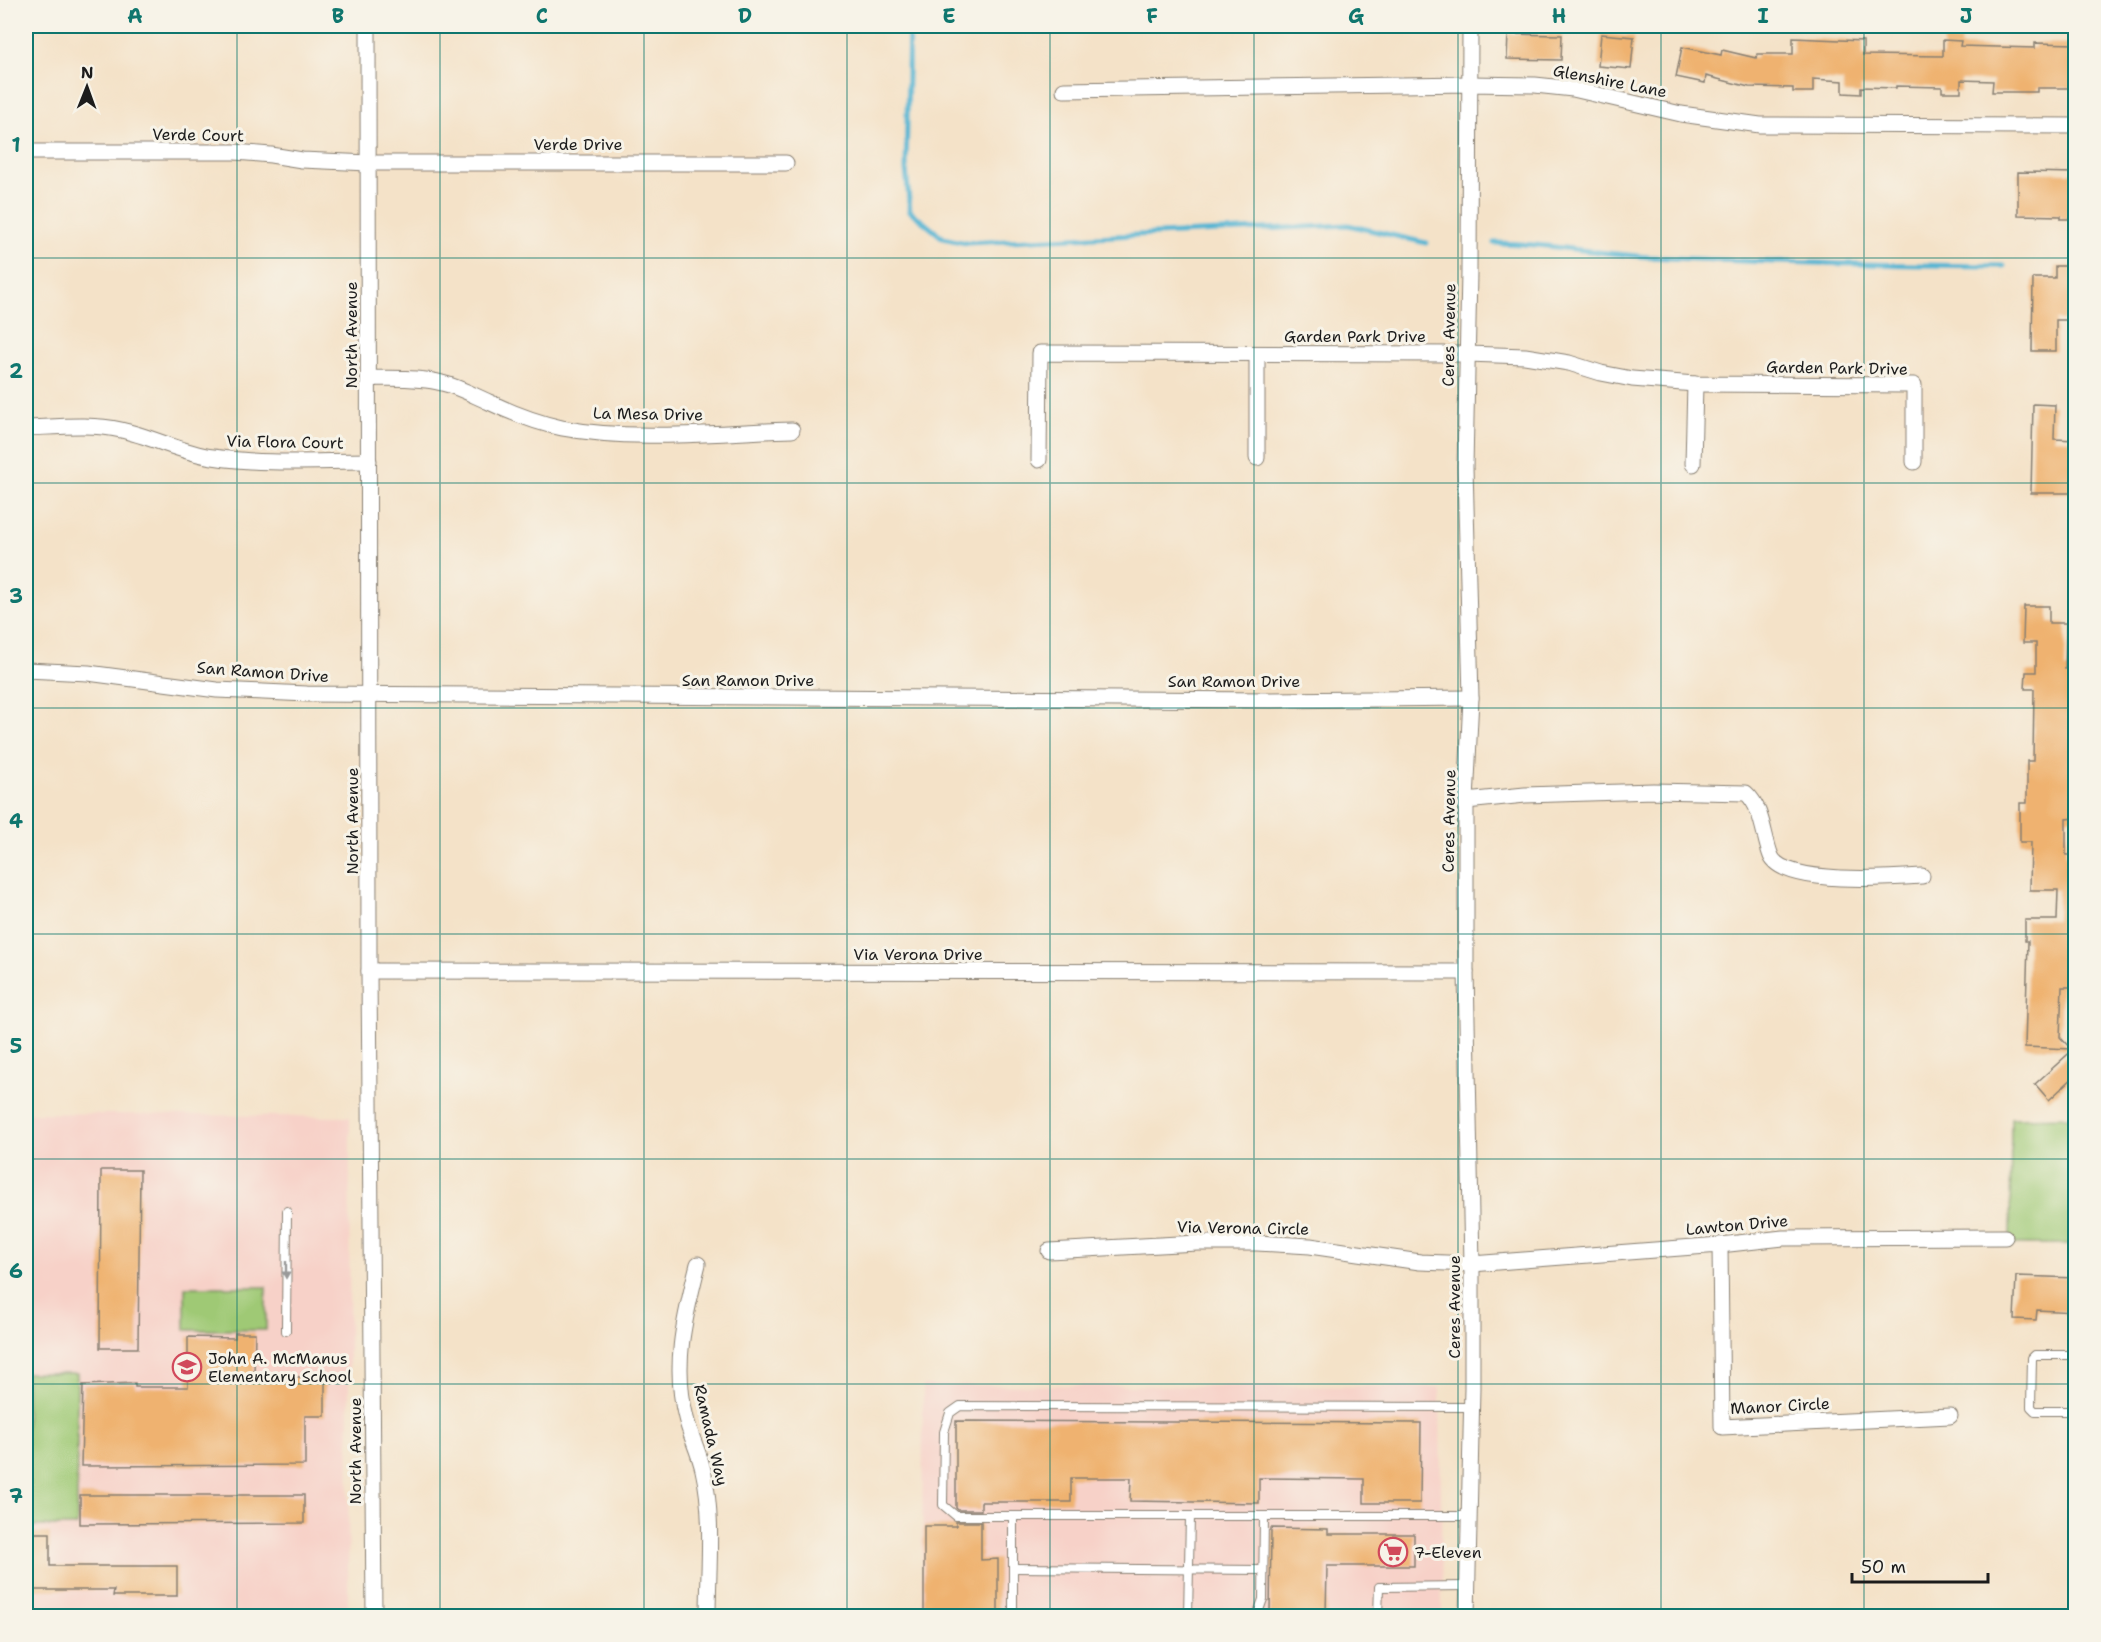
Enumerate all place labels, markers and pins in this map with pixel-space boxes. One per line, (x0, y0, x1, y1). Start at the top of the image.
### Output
place label: John A. McManus Elementary School (208, 1348, 352, 1387)
school or university icon: John A. McManus Elementary School (171, 1351, 203, 1383)
supermarket icon: 7-Eleven (1377, 1536, 1409, 1568)
place label: 7-Eleven (1414, 1542, 1482, 1563)

